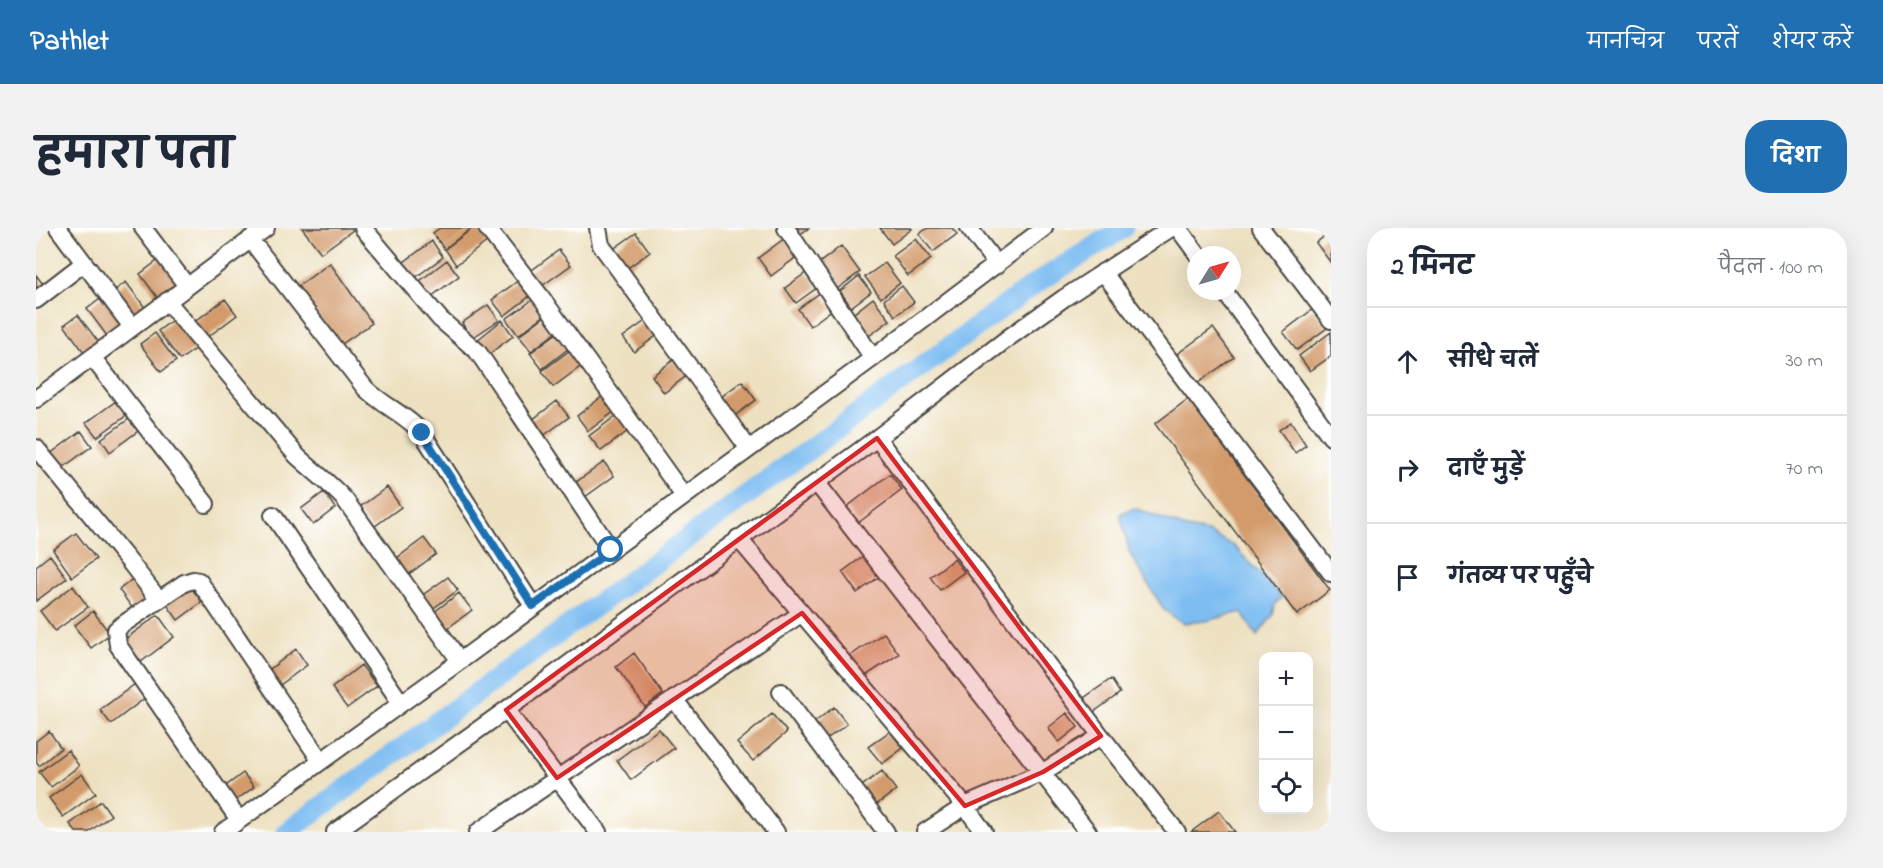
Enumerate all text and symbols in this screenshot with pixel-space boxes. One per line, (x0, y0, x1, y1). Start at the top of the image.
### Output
text: Pathlet (30, 22, 109, 63)
text: मानचित्र (1587, 28, 1664, 58)
text: परतें (1697, 28, 1738, 58)
text: शेयर करें (1771, 28, 1853, 58)
button: दिशा (1745, 120, 1847, 193)
text: हमारा पता (36, 126, 233, 187)
north arrow (1187, 246, 1241, 300)
text: 2 मिनट (1391, 249, 1474, 287)
text: पैदल · 100 m (1718, 254, 1823, 283)
icon: ahead (1391, 345, 1424, 378)
text: सीधे चलें (1448, 346, 1538, 378)
text: 30 m (1786, 347, 1823, 376)
route end (408, 419, 434, 445)
icon: right (1391, 453, 1424, 486)
text: दाएँ मुड़ें (1448, 454, 1524, 486)
text: 70 m (1786, 455, 1823, 484)
route start (597, 536, 623, 562)
icon: arrive (1391, 561, 1424, 594)
text: गंतव्य पर पहुँचे (1448, 562, 1593, 594)
map controls (1259, 652, 1313, 814)
button: + (1259, 652, 1313, 706)
button: − (1259, 706, 1313, 760)
button: locate (1259, 760, 1313, 814)

